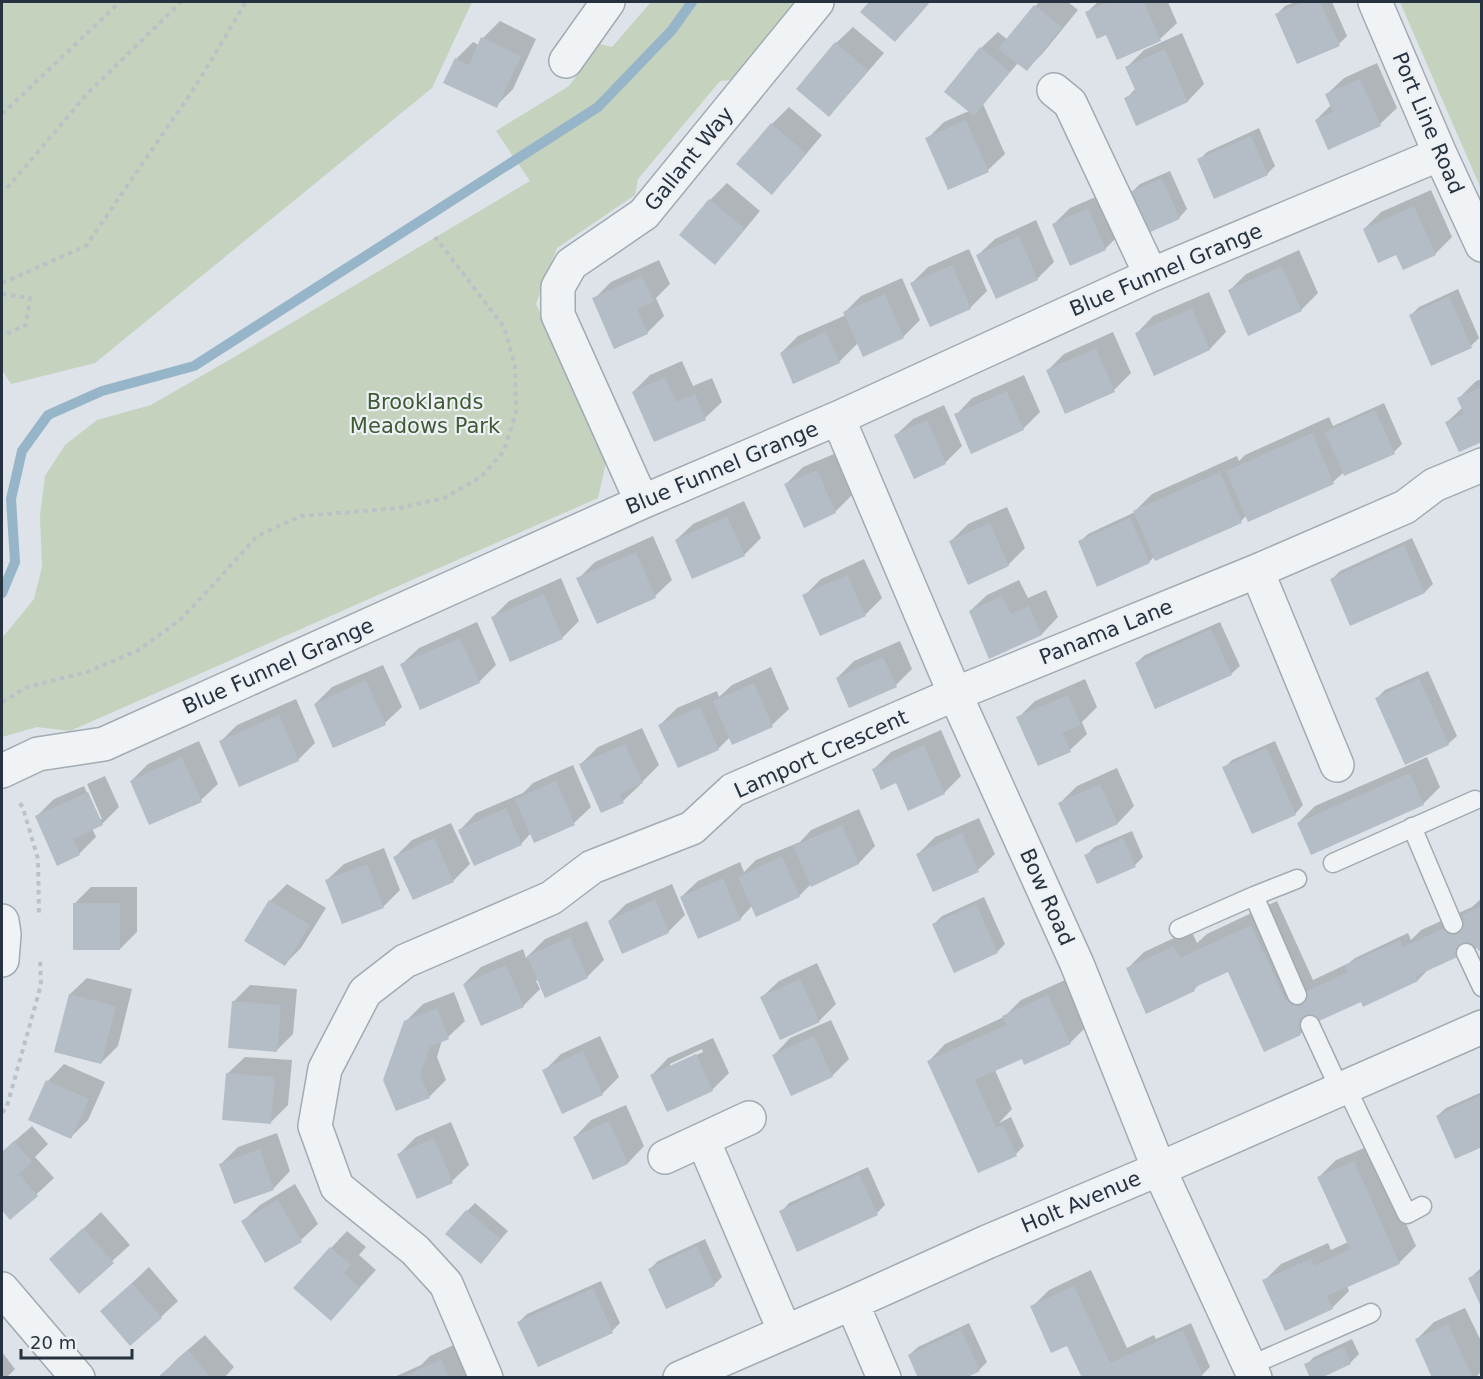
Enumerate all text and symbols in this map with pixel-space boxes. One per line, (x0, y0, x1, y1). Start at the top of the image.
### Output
street label: Port Line Road (1387, 49, 1469, 197)
street label: Gallant Way (640, 102, 738, 216)
street label: Blue Funnel Grange (1066, 219, 1266, 321)
park label: Brooklands Meadows Park (350, 390, 501, 438)
street label: Blue Funnel Grange (622, 417, 822, 519)
street label: Panama Lane (1036, 594, 1176, 670)
street label: Blue Funnel Grange (179, 613, 377, 719)
street label: Lamport Crescent (730, 705, 912, 803)
street label: Bow Road (1015, 845, 1079, 949)
street label: Holt Avenue (1018, 1166, 1144, 1238)
scale bar (21, 1322, 132, 1360)
text: 20 m (30, 1332, 76, 1353)

